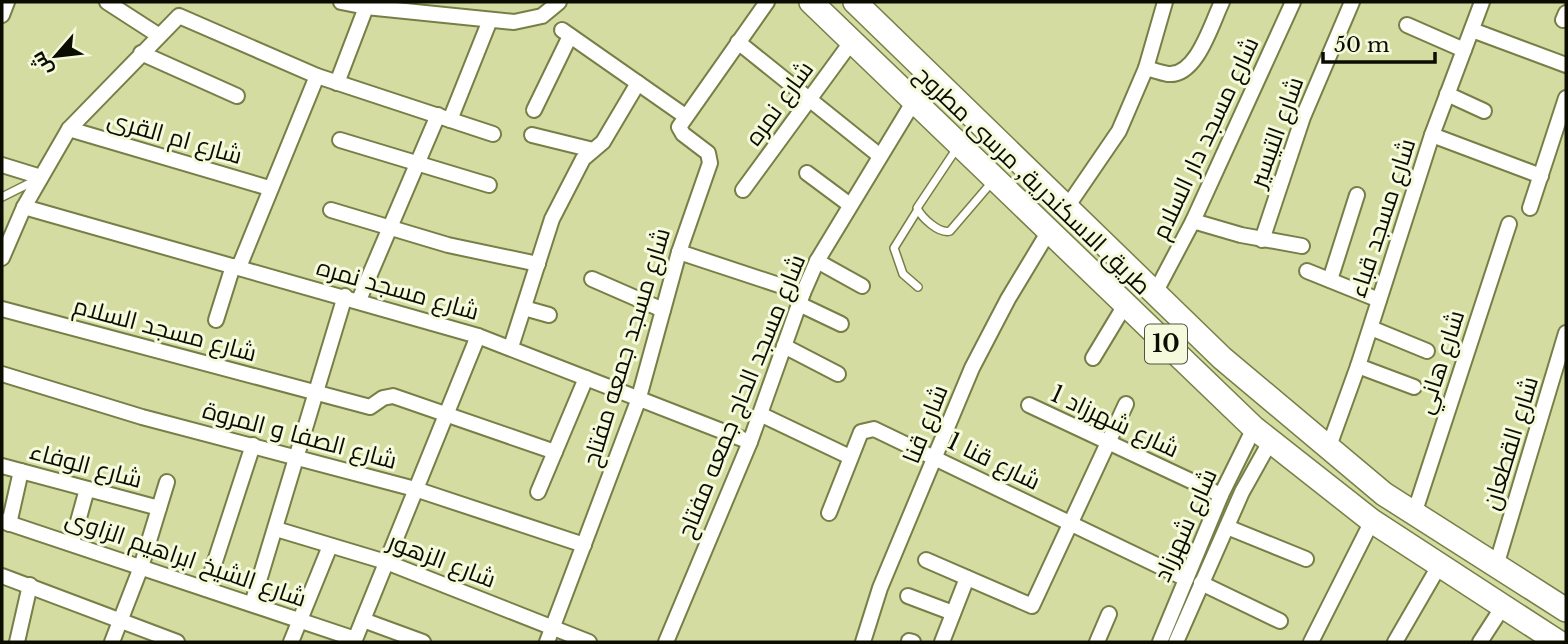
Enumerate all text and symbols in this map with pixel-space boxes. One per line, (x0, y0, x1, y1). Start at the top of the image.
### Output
north arrow (21, 21, 91, 91)
scale bar (1323, 21, 1435, 65)
street label: شارع مسجد دار السلام (1145, 32, 1266, 245)
text: 50 m (1334, 32, 1390, 58)
text: ش (26, 48, 57, 80)
street label: شارع نمره (739, 55, 821, 152)
street label: طريق الاسكندرية, مرسى مطروح (908, 59, 1157, 302)
street label: شارع التيسير (1242, 73, 1311, 194)
street label: شارع ام القرى (104, 104, 246, 172)
street label: شارع مسجد قباء (1343, 135, 1423, 302)
street label: شارع مسجد جمعه مفتاح (576, 224, 678, 470)
street label: شارع مسجد الحاج جمعه مفتاح (671, 250, 813, 543)
street label: شارع مسجد نمره (313, 252, 482, 328)
street label: شارع مسجد السلام (70, 291, 260, 369)
street label: شارع هاني (1410, 307, 1475, 419)
road number: 10 (1145, 324, 1187, 364)
street label: شارع القطعان (1476, 373, 1546, 514)
street label: شارع شهرزاد 1 (1045, 379, 1184, 465)
street label: شارع قنا (896, 381, 956, 468)
street label: شارع الصفا و المروة (199, 395, 400, 477)
street label: شارع قنا 1 (942, 426, 1045, 498)
street label: شارع الوفاء (26, 436, 145, 496)
street label: شارع شهرزاد (1147, 464, 1225, 587)
street label: شارع الشيخ ابراهيم الزاوى (61, 503, 310, 615)
street label: شارع الزهور (382, 526, 500, 596)

